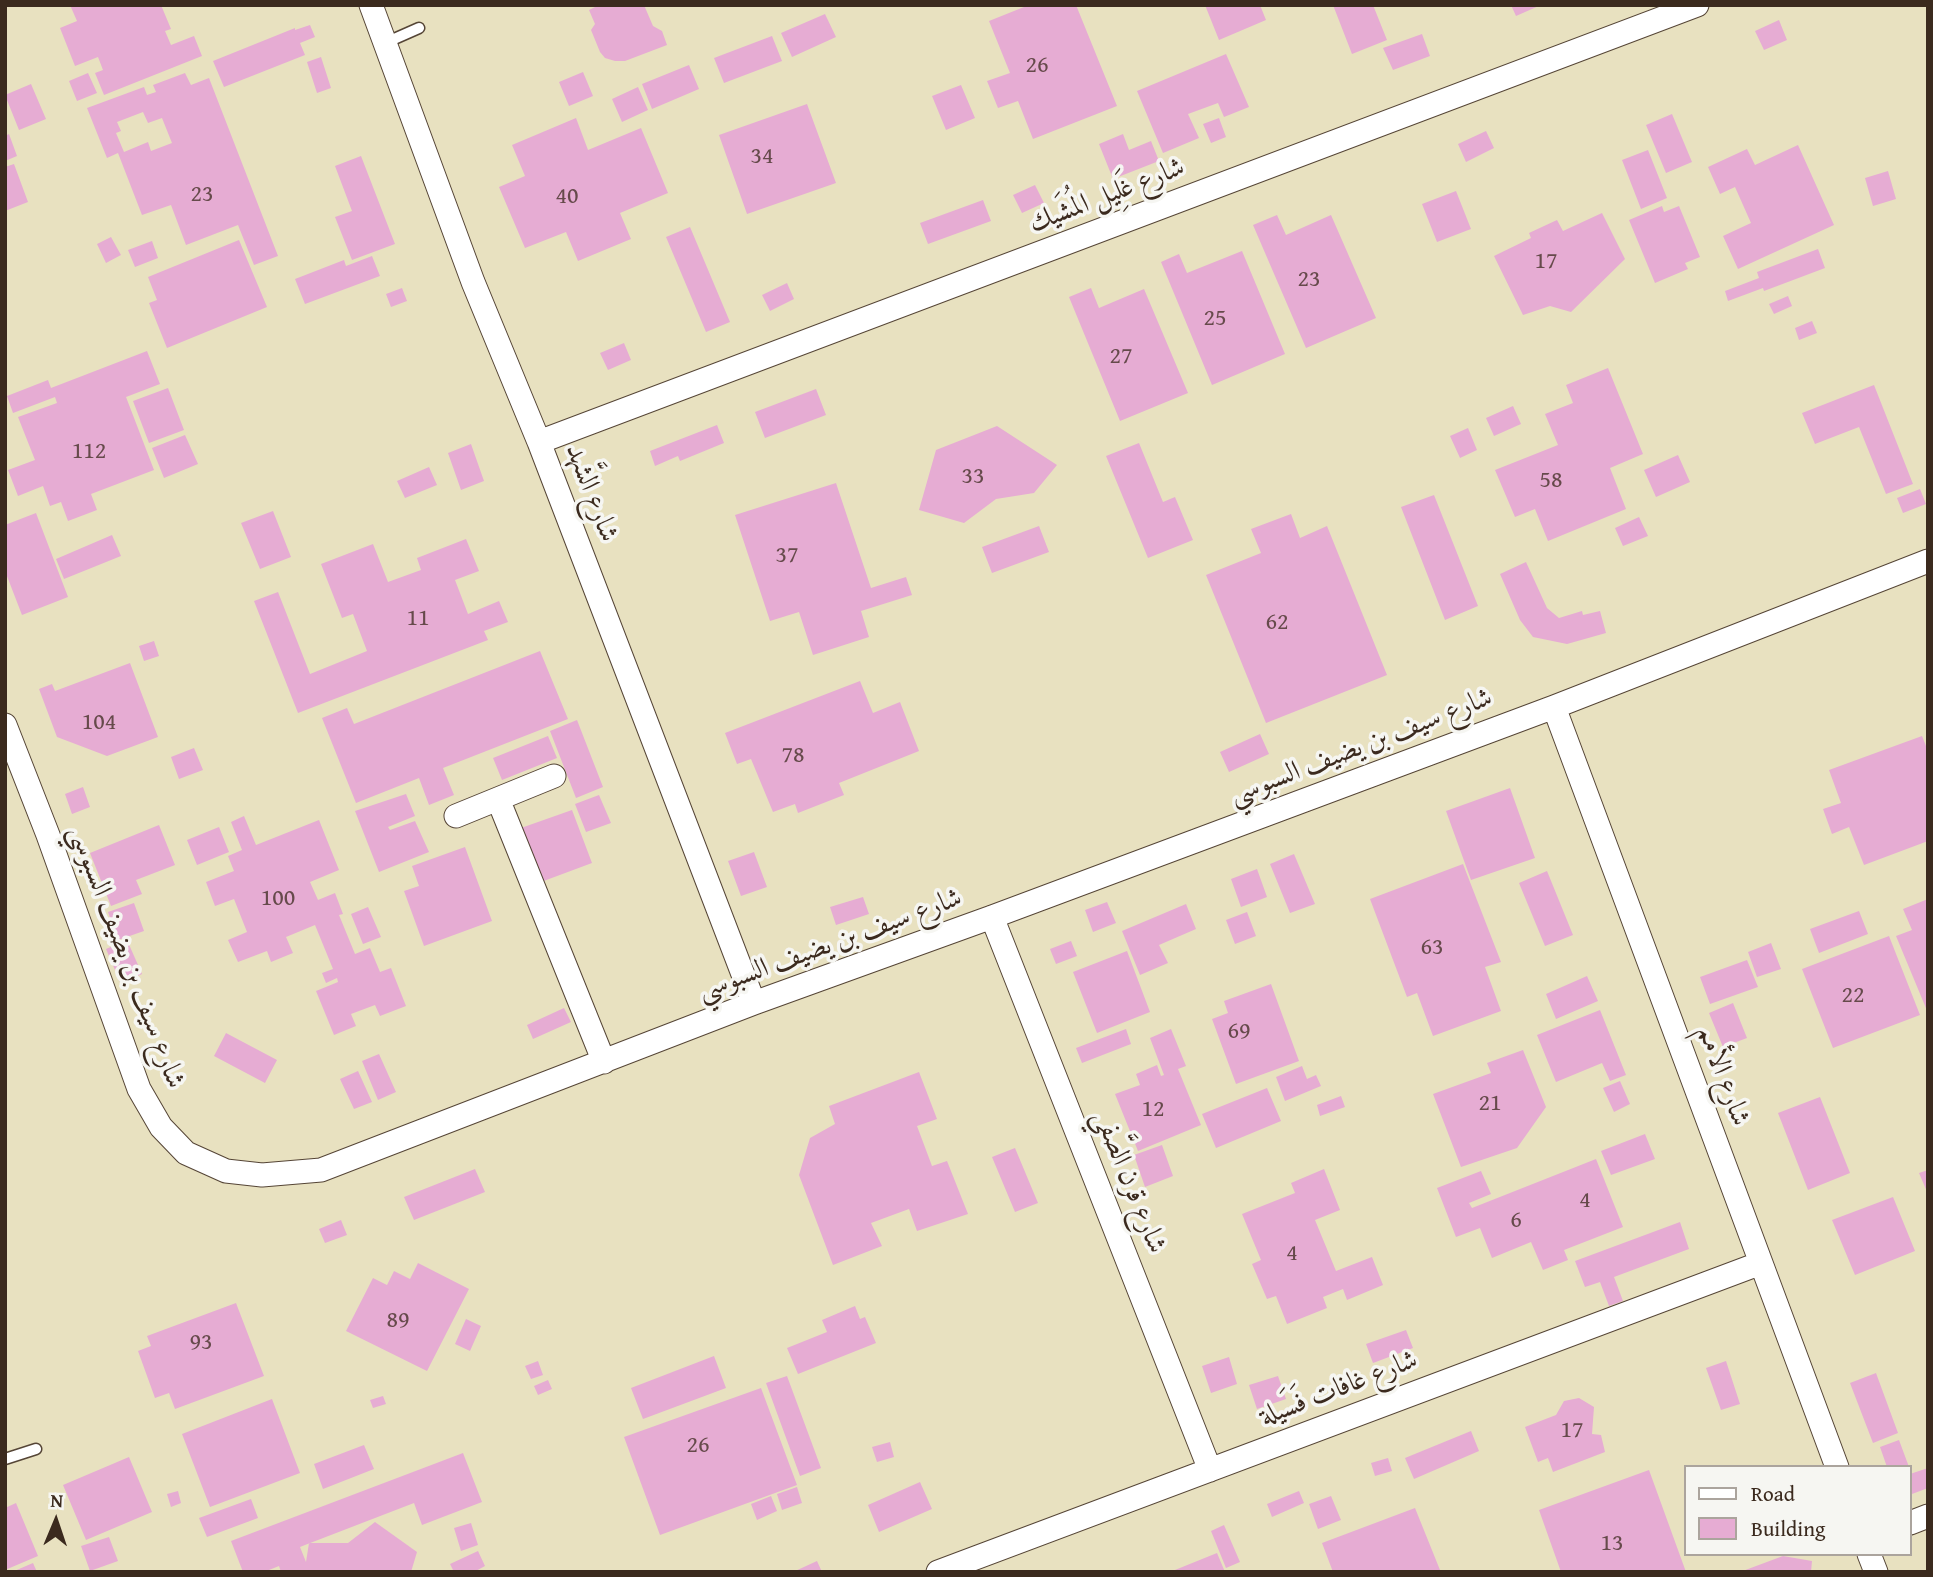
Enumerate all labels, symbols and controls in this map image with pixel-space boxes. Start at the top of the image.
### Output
house number: 26 [1025,52,1049,80]
house number: 34 [750,143,774,171]
street label: شارع غَلِيل المُشَيك [1024,151,1190,241]
house number: 23 [190,181,214,209]
house number: 40 [555,183,579,211]
house number: 17 [1534,248,1558,276]
house number: 23 [1297,266,1321,294]
house number: 25 [1203,305,1227,333]
house number: 27 [1109,343,1133,371]
house number: 112 [72,438,106,466]
street label: شارع الشَّهد [557,439,625,547]
house number: 33 [961,463,985,491]
house number: 58 [1539,467,1563,495]
house number: 37 [775,542,799,570]
house number: 11 [406,605,430,633]
house number: 62 [1265,609,1289,637]
street label: شارع سيف بن يضيف السبوسي [1225,681,1497,813]
house number: 104 [82,709,116,737]
house number: 78 [781,742,805,770]
street label: شارع سيف بن يضيف السبوسي [60,821,192,1093]
street label: شارع سيف بن يضيف السبوسي [693,881,967,1009]
house number: 100 [261,885,295,913]
house number: 63 [1420,934,1444,962]
house number: 22 [1841,982,1865,1010]
house number: 69 [1227,1018,1251,1046]
street label: شارع الأمم [1689,1021,1757,1131]
house number: 21 [1478,1090,1502,1118]
house number: 12 [1141,1096,1165,1124]
street label: شارع قرن الصَّفي [1085,1106,1173,1258]
house number: 4 [1579,1187,1591,1215]
house number: 6 [1510,1207,1522,1235]
house number: 4 [1286,1240,1298,1268]
house number: 89 [386,1307,410,1335]
house number: 93 [189,1329,213,1357]
street label: شارع غافات فَسَيلة [1255,1343,1423,1435]
house number: 17 [1560,1417,1584,1445]
house number: 26 [686,1432,710,1460]
legend [1685,1465,1912,1556]
text: Road [1751,1478,1795,1509]
north arrow [21,1486,91,1556]
text: N [50,1486,64,1514]
text: Building [1751,1513,1825,1544]
house number: 13 [1600,1530,1624,1558]

